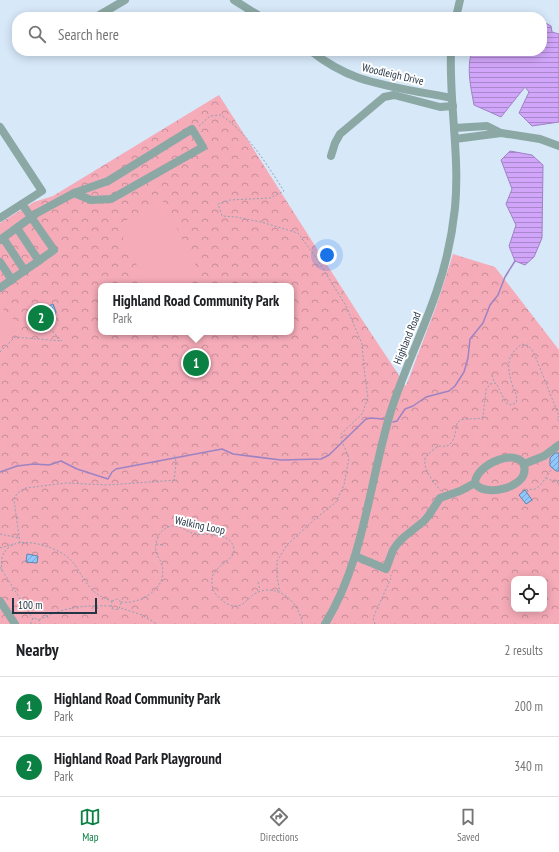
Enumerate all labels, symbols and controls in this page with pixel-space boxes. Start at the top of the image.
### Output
search box [12,12,547,56]
icon: search [26,23,48,45]
text: Search here [58,25,119,44]
street label: Woodleigh Drive [361,60,426,88]
your location [317,245,337,265]
popup [98,283,294,335]
text: Highland Road Community Park [113,291,279,310]
pin: 2 [28,303,54,333]
street label: Highland Road [390,309,424,366]
text: Park [113,310,132,327]
pin: 1 [183,348,209,378]
street label: Walking Loop [174,513,227,537]
map controls [511,576,547,612]
button: locate [511,576,547,612]
scale bar [12,596,97,615]
text: 100 m [18,598,42,612]
text: Nearby [16,639,59,661]
text: 2 results [504,642,543,659]
text: Highland Road Community Park [54,689,221,708]
text: 1 [26,698,32,715]
text: 200 m [514,698,543,715]
text: Park [54,708,73,725]
text: Highland Road Park Playground [54,749,222,768]
text: 2 [26,758,32,775]
text: 340 m [514,758,543,775]
text: Park [54,768,73,785]
tab: Map [79,806,101,844]
tab: Directions [260,806,298,844]
tab: Saved [457,806,480,844]

